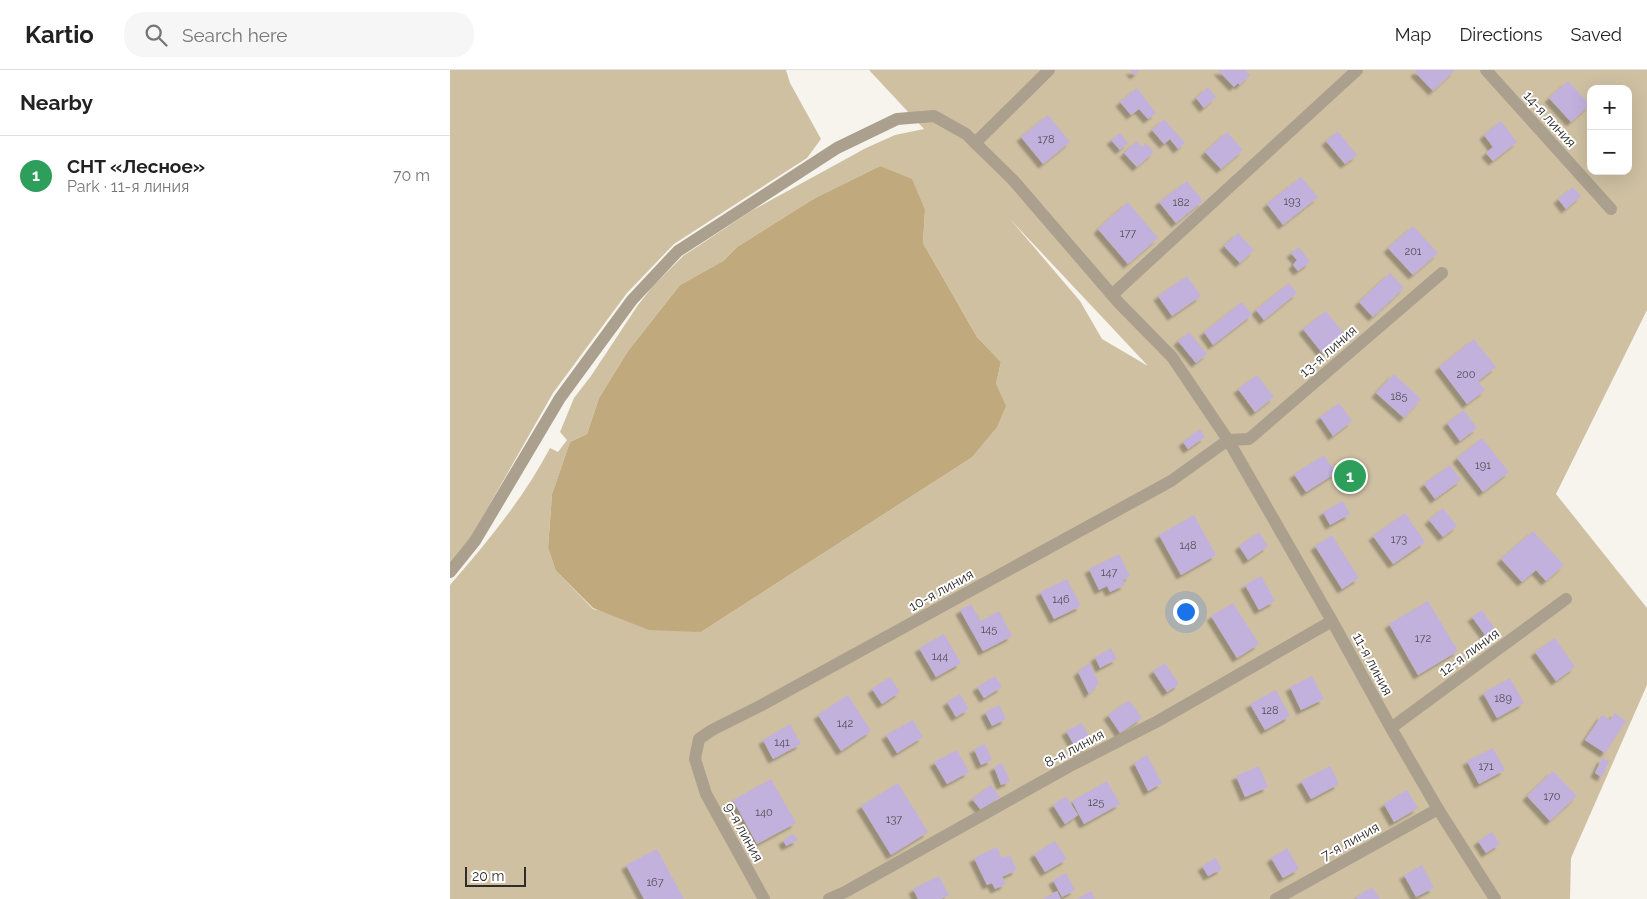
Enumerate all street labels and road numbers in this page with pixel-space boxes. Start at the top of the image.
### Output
street label: 14-я линия [1521,88,1579,150]
street label: 13-я линия [1296,322,1360,380]
street label: 10-я линия [906,566,976,614]
street label: 12-я линия [1436,625,1502,679]
street label: 11-я линия [1350,630,1396,698]
street label: 8-я линия [1042,726,1106,770]
street label: 9-я линия [721,800,767,864]
street label: 7-я линия [1318,819,1382,863]

